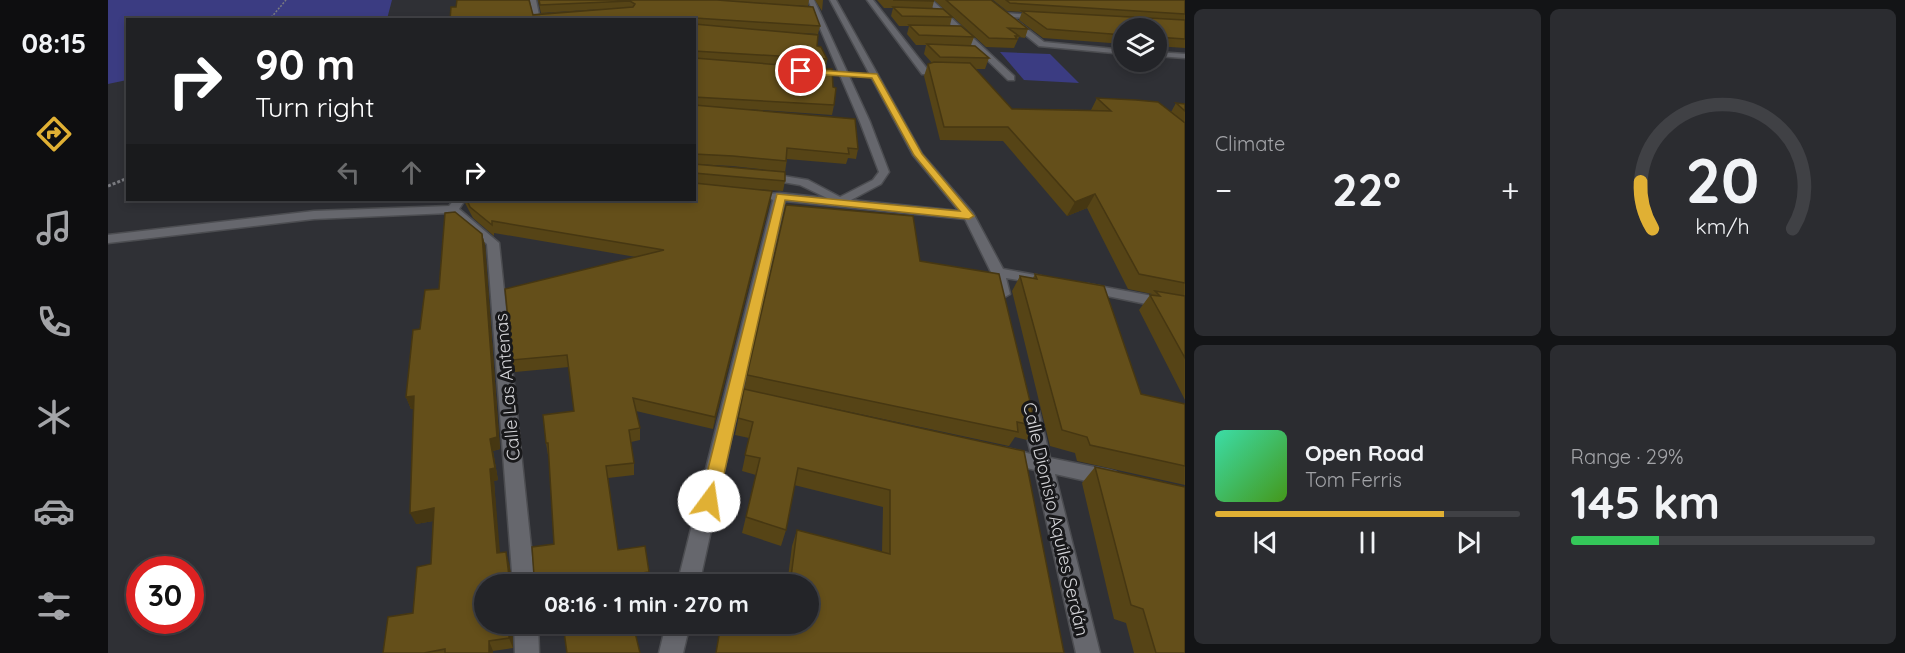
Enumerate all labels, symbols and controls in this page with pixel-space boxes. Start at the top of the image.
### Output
map controls [1113,18,1167,72]
button: layers [1113,18,1167,72]
text: 08:15 [22,26,86,60]
text: 90 m [255,38,355,91]
icon: right [156,42,234,120]
pin [775,45,826,96]
icon: arrive [784,54,817,87]
text: Turn right [255,90,374,124]
icon: directions [33,113,75,155]
text: Climate [1215,131,1285,156]
text: 20 [1686,141,1760,219]
icon: left [332,156,365,189]
icon: ahead [395,156,428,189]
icon: right [458,156,491,189]
text: 22° [1332,161,1401,217]
text: − [1215,169,1232,210]
text: + [1501,169,1520,210]
icon: music [33,207,75,249]
text: km/h [1696,214,1750,240]
icon: phone [33,301,75,343]
street label: Calle Las Antenas [489,312,525,462]
icon: climate [33,396,75,438]
street label: Calle Dionisio Aquiles Serdán [1018,400,1094,638]
text: Open Road [1305,439,1424,467]
text: Range · 29% [1571,444,1684,469]
text: Tom Ferris [1305,467,1402,492]
position arrow [677,469,741,533]
text: 145 km [1571,474,1720,530]
icon: car [33,490,75,532]
icon: previous [1249,526,1282,559]
icon: pause [1351,526,1384,559]
icon: next [1452,526,1485,559]
speed limit sign: 30 [126,556,204,634]
icon: filters [33,585,75,627]
text: 08:16 · 1 min · 270 m [544,590,749,618]

